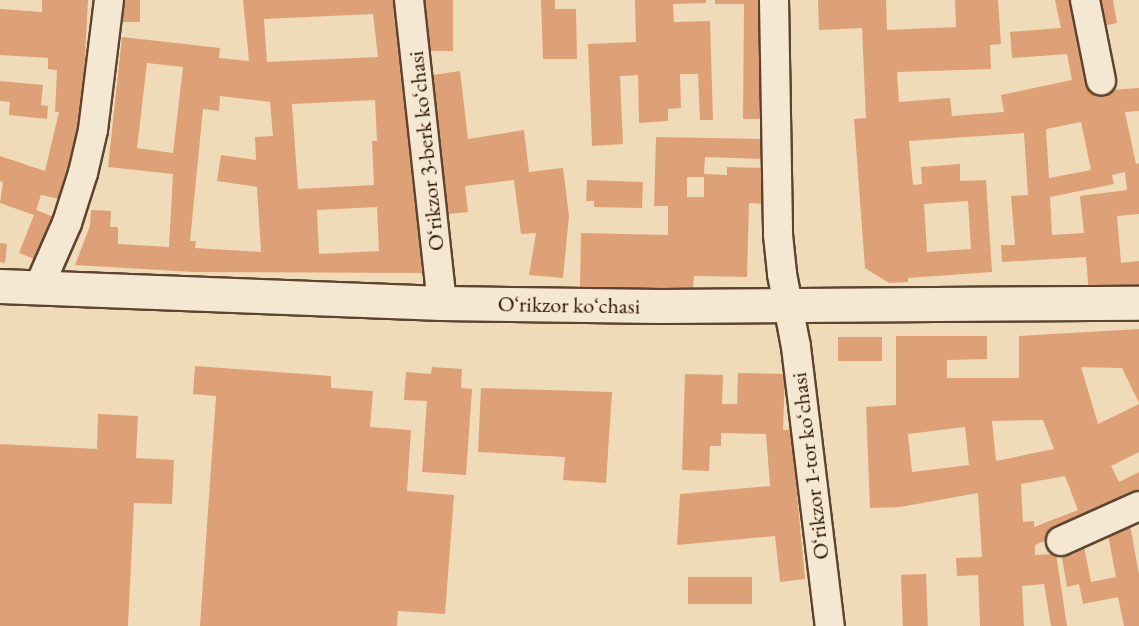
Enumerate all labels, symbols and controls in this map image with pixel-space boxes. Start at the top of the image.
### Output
street label: Oʻrikzor 3-berk koʻchasi [402,50,450,252]
street label: Oʻrikzor koʻchasi [498,291,640,319]
street label: Oʻrikzor 1-tor koʻchasi [785,371,835,561]

